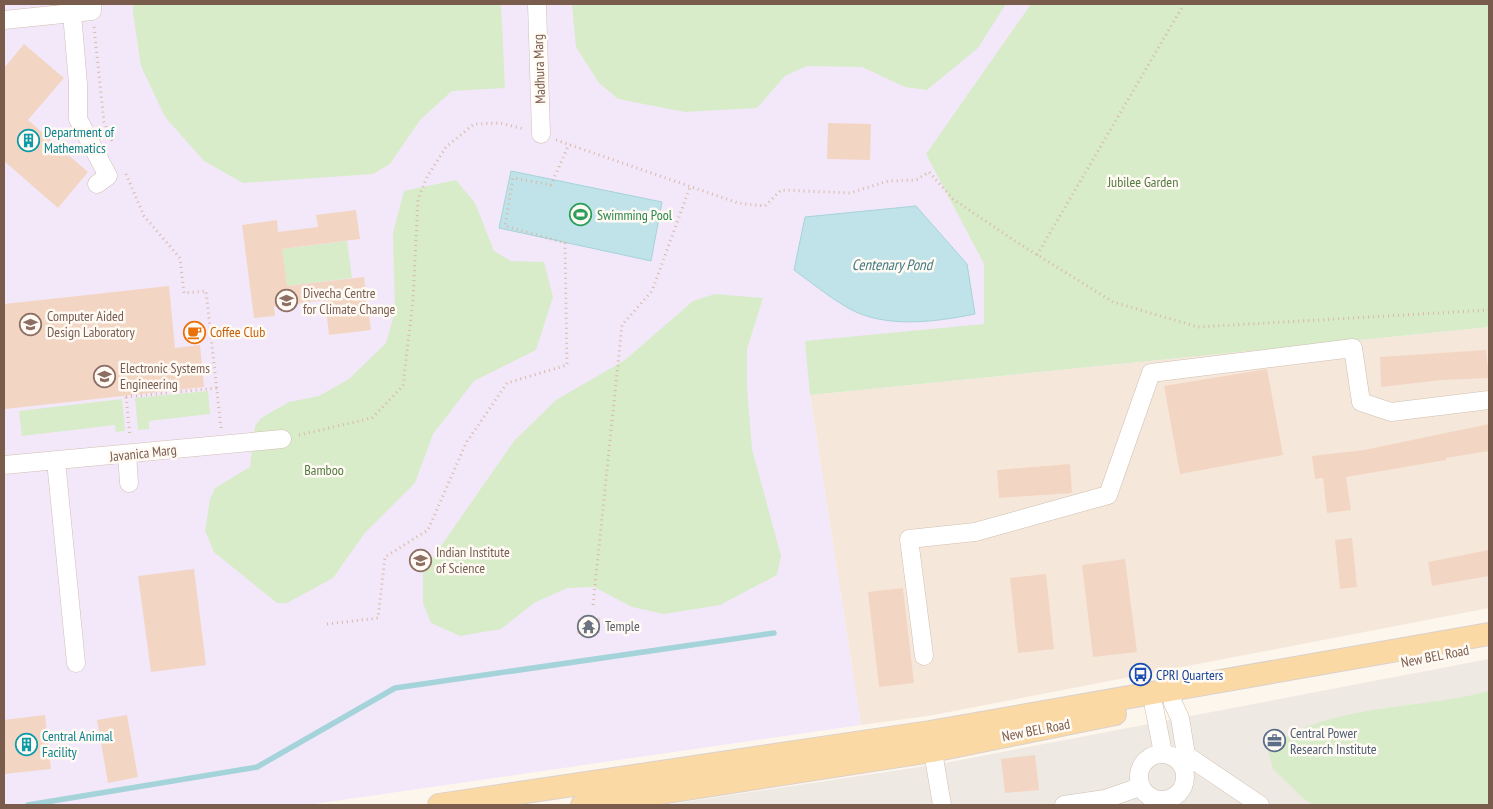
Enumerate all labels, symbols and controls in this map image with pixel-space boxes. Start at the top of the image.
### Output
street label: Madhura Marg [529,34,549,104]
place label: Department of Mathematics [44,123,115,157]
building icon: Department of Mathematics [16,128,40,152]
park label: Jubilee Garden [1107,173,1178,191]
sports icon: Swimming Pool [569,203,593,227]
place label: Swimming Pool [597,206,673,224]
water label: Centenary Pond [852,255,935,274]
place label: Divecha Centre for Climate Change [303,284,396,318]
school or university icon: Divecha Centre for Climate Change [275,289,299,313]
place label: Computer Aided Design Laboratory [47,307,135,341]
school or university icon: Computer Aided Design Laboratory [19,312,43,336]
cafe icon: Coffee Club [182,320,206,344]
place label: Coffee Club [210,323,265,341]
place label: Electronic Systems Engineering [120,359,210,393]
school or university icon: Electronic Systems Engineering [92,364,116,388]
street label: Javanica Marg [108,441,177,466]
park label: Bamboo [304,461,344,479]
place label: Indian Institute of Science [436,543,510,577]
school or university icon: Indian Institute of Science [408,548,432,572]
temple icon: Temple [577,614,601,638]
place label: Temple [605,617,640,635]
street label: New BEL Road [1399,641,1471,671]
bus stop icon: CPRI Quarters [1128,663,1152,687]
place label: CPRI Quarters [1156,666,1224,684]
street label: New BEL Road [1000,715,1072,745]
place label: Central Power Research Institute [1290,724,1377,758]
place label: Central Animal Facility [42,727,114,761]
office icon: Central Power Research Institute [1262,729,1286,753]
building icon: Central Animal Facility [14,732,38,756]

